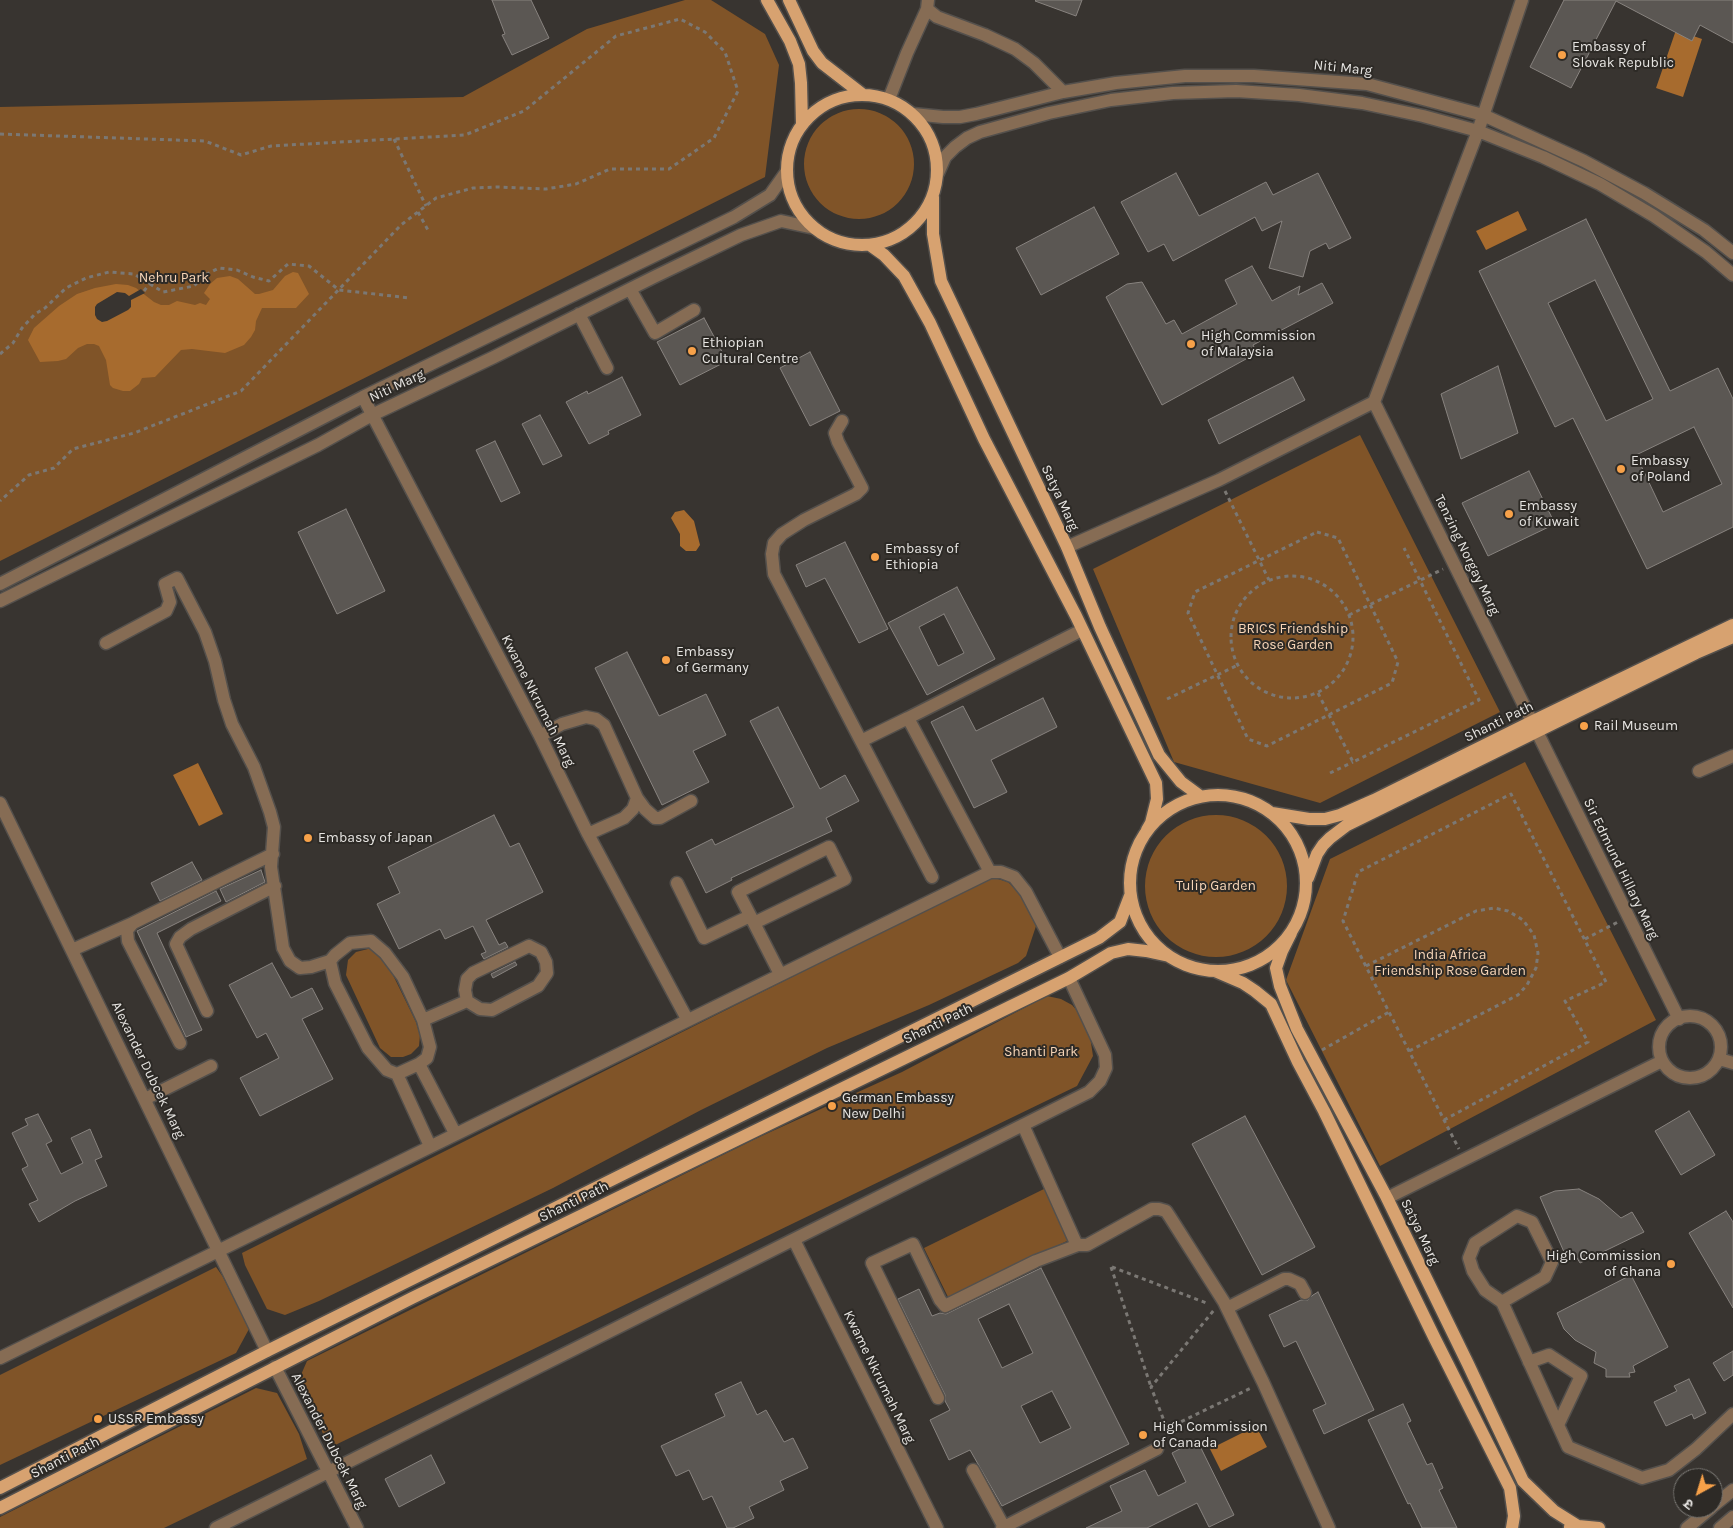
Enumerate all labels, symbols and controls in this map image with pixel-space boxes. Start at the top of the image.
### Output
place label: Embassy of Slovak Republic [1572,39,1674,72]
marker: Embassy of Slovak Republic [1556,49,1568,61]
street label: Niti Marg [1313,57,1373,79]
park label: Nehru Park [139,270,209,286]
place label: High Commission of Malaysia [1201,328,1316,361]
place label: Ethiopian Cultural Centre [702,335,798,368]
marker: High Commission of Malaysia [1185,338,1197,350]
marker: Ethiopian Cultural Centre [686,345,698,357]
street label: Niti Marg [367,366,427,406]
place label: Embassy of Poland [1631,453,1691,486]
street label: Satya Marg [1037,462,1083,534]
marker: Embassy of Poland [1615,463,1627,475]
street label: Tenzing Norgay Marg [1431,492,1503,618]
place label: Embassy of Kuwait [1519,498,1579,530]
marker: Embassy of Kuwait [1503,508,1515,520]
place label: Embassy of Ethiopia [885,541,959,574]
marker: Embassy of Ethiopia [869,551,881,563]
park label: BRICS Friendship Rose Garden [1238,621,1348,654]
street label: Kwame Nkrumah Marg [497,632,579,770]
place label: Embassy of Germany [676,644,749,676]
marker: Embassy of Germany [660,654,672,666]
street label: Shanti Path [1462,698,1536,746]
place label: Rail Museum [1594,718,1678,734]
marker: Rail Museum [1578,720,1590,732]
street label: Sir Edmund Hillary Marg [1579,796,1663,942]
place label: Embassy of Japan [318,830,433,846]
marker: Embassy of Japan [302,832,314,844]
park label: Tulip Garden [1176,878,1256,894]
park label: India Africa Friendship Rose Garden [1374,947,1526,980]
street label: Alexander Dubcek Marg [108,999,188,1141]
street label: Shanti Path [901,1000,975,1048]
park label: Shanti Park [1004,1044,1078,1060]
place label: German Embassy New Delhi [842,1090,954,1122]
marker: German Embassy New Delhi [826,1100,838,1112]
street label: Shanti Path [537,1178,611,1226]
street label: Satya Marg [1397,1196,1443,1268]
place label: High Commission of Ghana [1546,1248,1661,1280]
marker: High Commission of Ghana [1665,1258,1677,1270]
street label: Kwame Nkrumah Marg [839,1308,919,1446]
street label: Alexander Dubcek Marg [287,1370,371,1512]
place label: USSR Embassy [108,1411,204,1427]
marker: USSR Embassy [92,1413,104,1425]
place label: High Commission of Canada [1153,1419,1268,1451]
marker: High Commission of Canada [1137,1429,1149,1441]
street label: Shanti Path [28,1433,102,1483]
north arrow [1673,1468,1723,1518]
text: उ [1680,1495,1697,1513]

